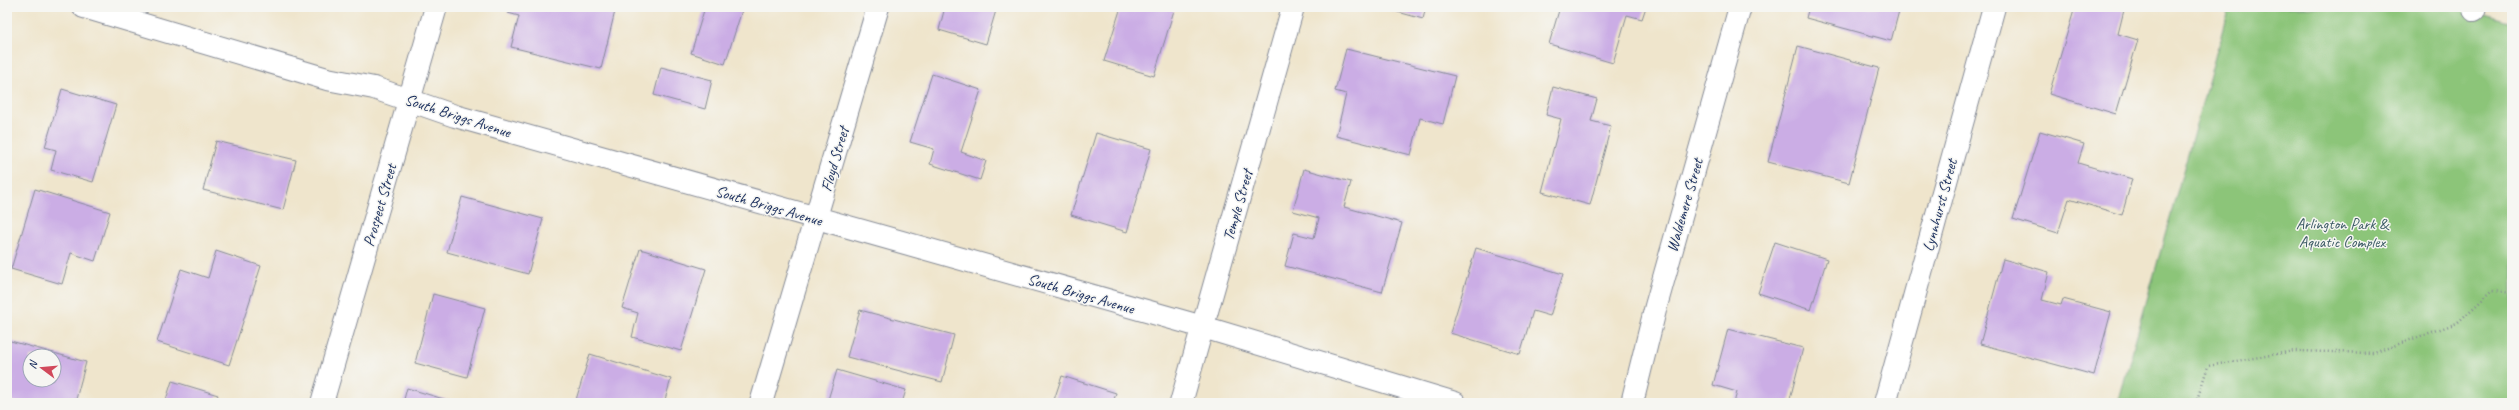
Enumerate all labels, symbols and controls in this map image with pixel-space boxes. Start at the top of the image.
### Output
street label: South Briggs Avenue [402,89,515,143]
street label: Floyd Street [816,122,854,194]
street label: Waldemere Street [1662,155,1708,254]
street label: Lynnhurst Street [1918,155,1962,254]
street label: Prospect Street [359,160,402,249]
street label: Temple Street [1218,165,1258,243]
street label: South Briggs Avenue [713,181,826,231]
park label: Arlington Park & Aquatic Complex [2296,214,2390,252]
street label: South Briggs Avenue [1025,269,1138,319]
north arrow [22,348,62,388]
text: N [25,358,41,370]

